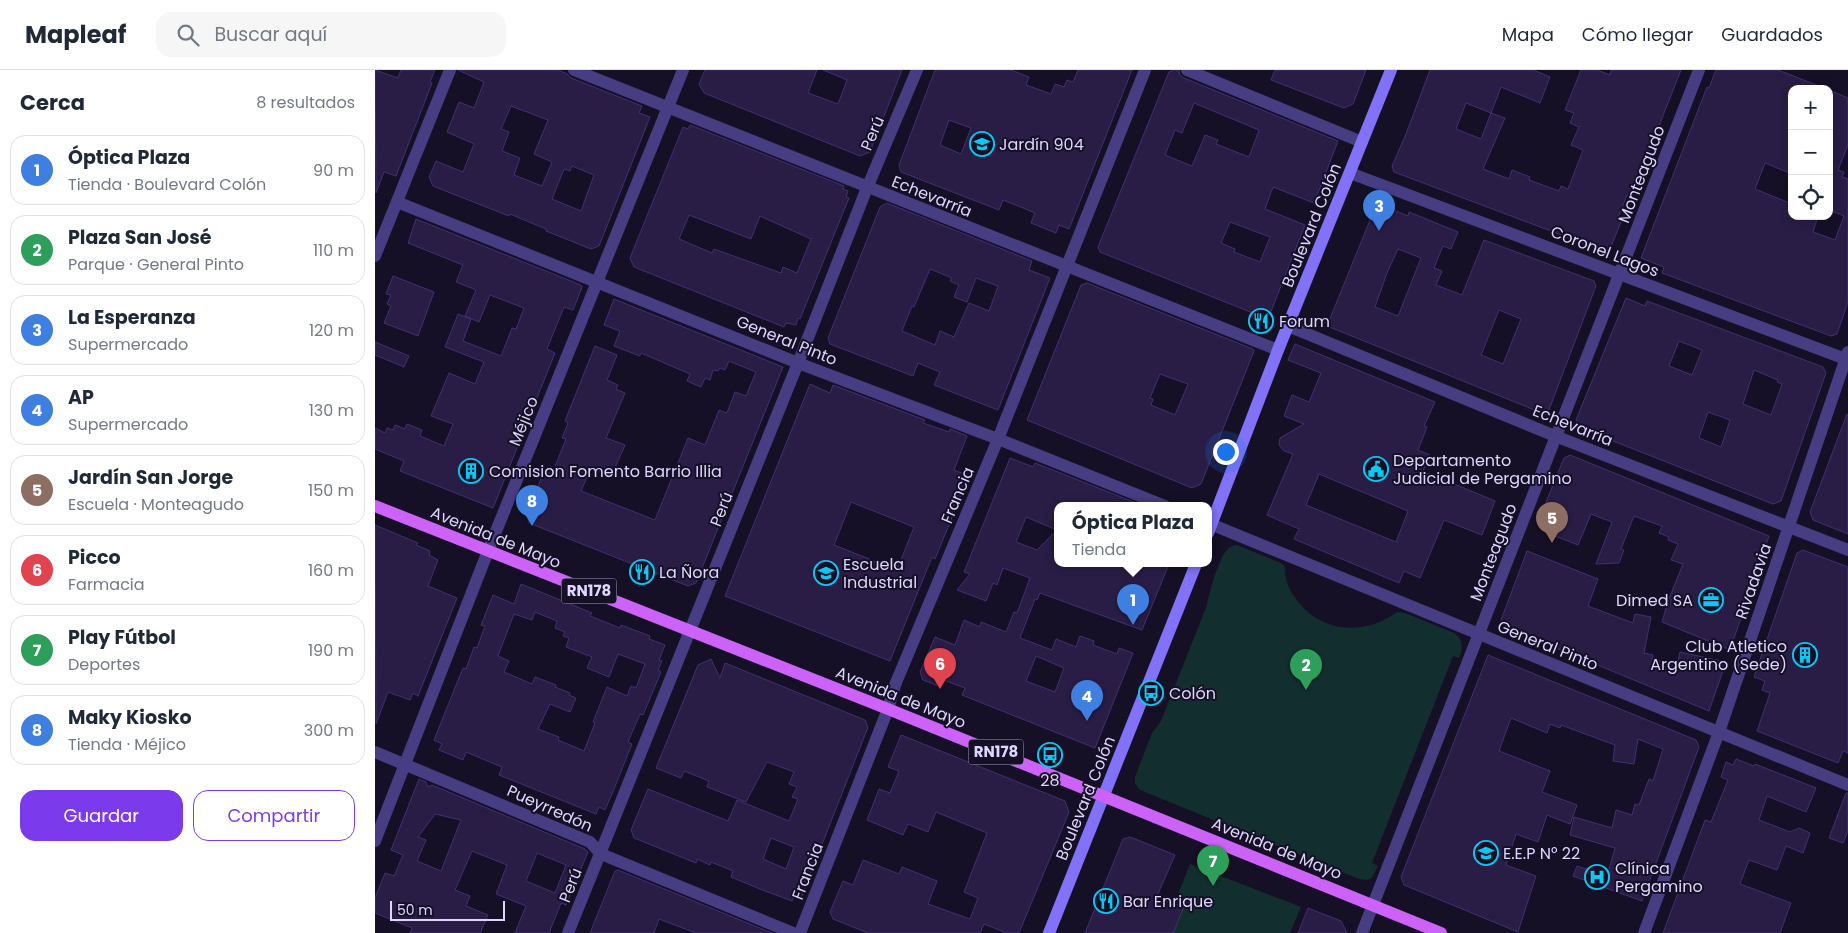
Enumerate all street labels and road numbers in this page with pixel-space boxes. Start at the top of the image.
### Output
street label: Perú [855,112,890,154]
street label: Monteagudo [1612,122,1671,226]
street label: Boulevard Colón [1276,160,1347,291]
street label: Echevarría [888,170,975,223]
street label: Coronel Lagos [1547,220,1662,283]
street label: General Pinto [733,310,841,371]
street label: Méjico [503,393,544,449]
street label: Echevarría [1529,399,1616,452]
street label: Francia [935,463,980,527]
street label: Perú [704,488,739,530]
street label: Monteagudo [1464,500,1523,604]
street label: Avenida de Mayo [427,501,564,574]
street label: Rivadavia [1730,540,1777,622]
road number: RN178 [561,578,617,604]
street label: General Pinto [1494,615,1602,676]
street label: Avenida de Mayo [832,661,969,734]
street label: Boulevard Colón [1050,733,1121,864]
road number: RN178 [969,740,1023,764]
street label: Pueyrredón [503,779,596,838]
street label: Avenida de Mayo [1208,812,1345,885]
street label: Francia [786,839,829,903]
street label: Perú [553,864,588,906]

